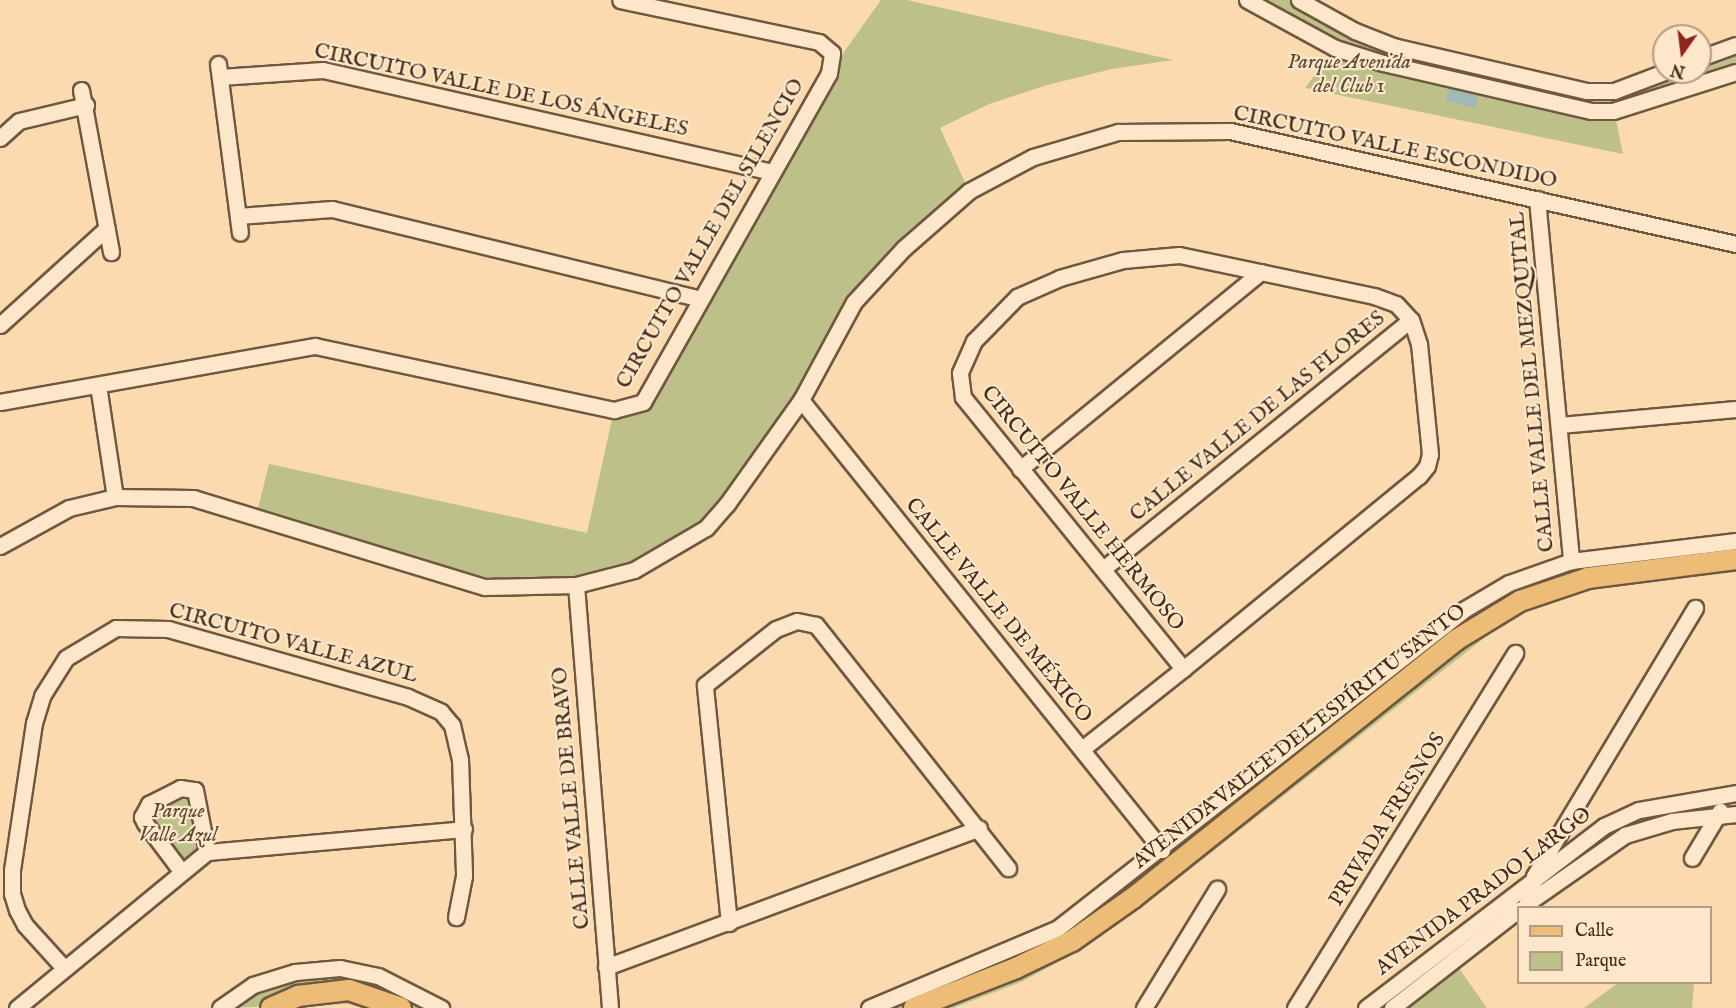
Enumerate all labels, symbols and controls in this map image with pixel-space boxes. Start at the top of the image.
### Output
north arrow [1652,24,1712,84]
street label: CIRCUITO VALLE DE LOS ÁNGELES [312,39,690,143]
park label: Parque Avenida del Club 1 [1287,50,1411,100]
text: N [1669,58,1687,81]
street label: CIRCUITO VALLE DEL SILENCIO [612,75,810,393]
street label: CIRCUITO VALLE ESCONDIDO [1231,101,1559,195]
street label: CALLE VALLE DEL MEZQUITAL [1506,211,1560,553]
street label: CALLE VALLE DE LAS FLORES [1125,306,1391,528]
street label: CIRCUITO VALLE HERMOSO [975,381,1189,637]
street label: CALLE VALLE DE MÉXICO [899,493,1097,729]
street label: CIRCUITO VALLE AZUL [166,599,420,689]
street label: AVENIDA VALLE DEL ESPÍRITU SANTO [1129,599,1471,875]
street label: CALLE VALLE DE BRAVO [548,666,596,930]
street label: PRIVADA FRESNOS [1324,729,1452,911]
park label: Parque Valle Azul [139,799,217,849]
street label: AVENIDA PRADO LARGO [1371,803,1597,981]
legend [1517,906,1712,984]
text: Calle [1575,920,1614,943]
text: Parque [1575,950,1626,973]

